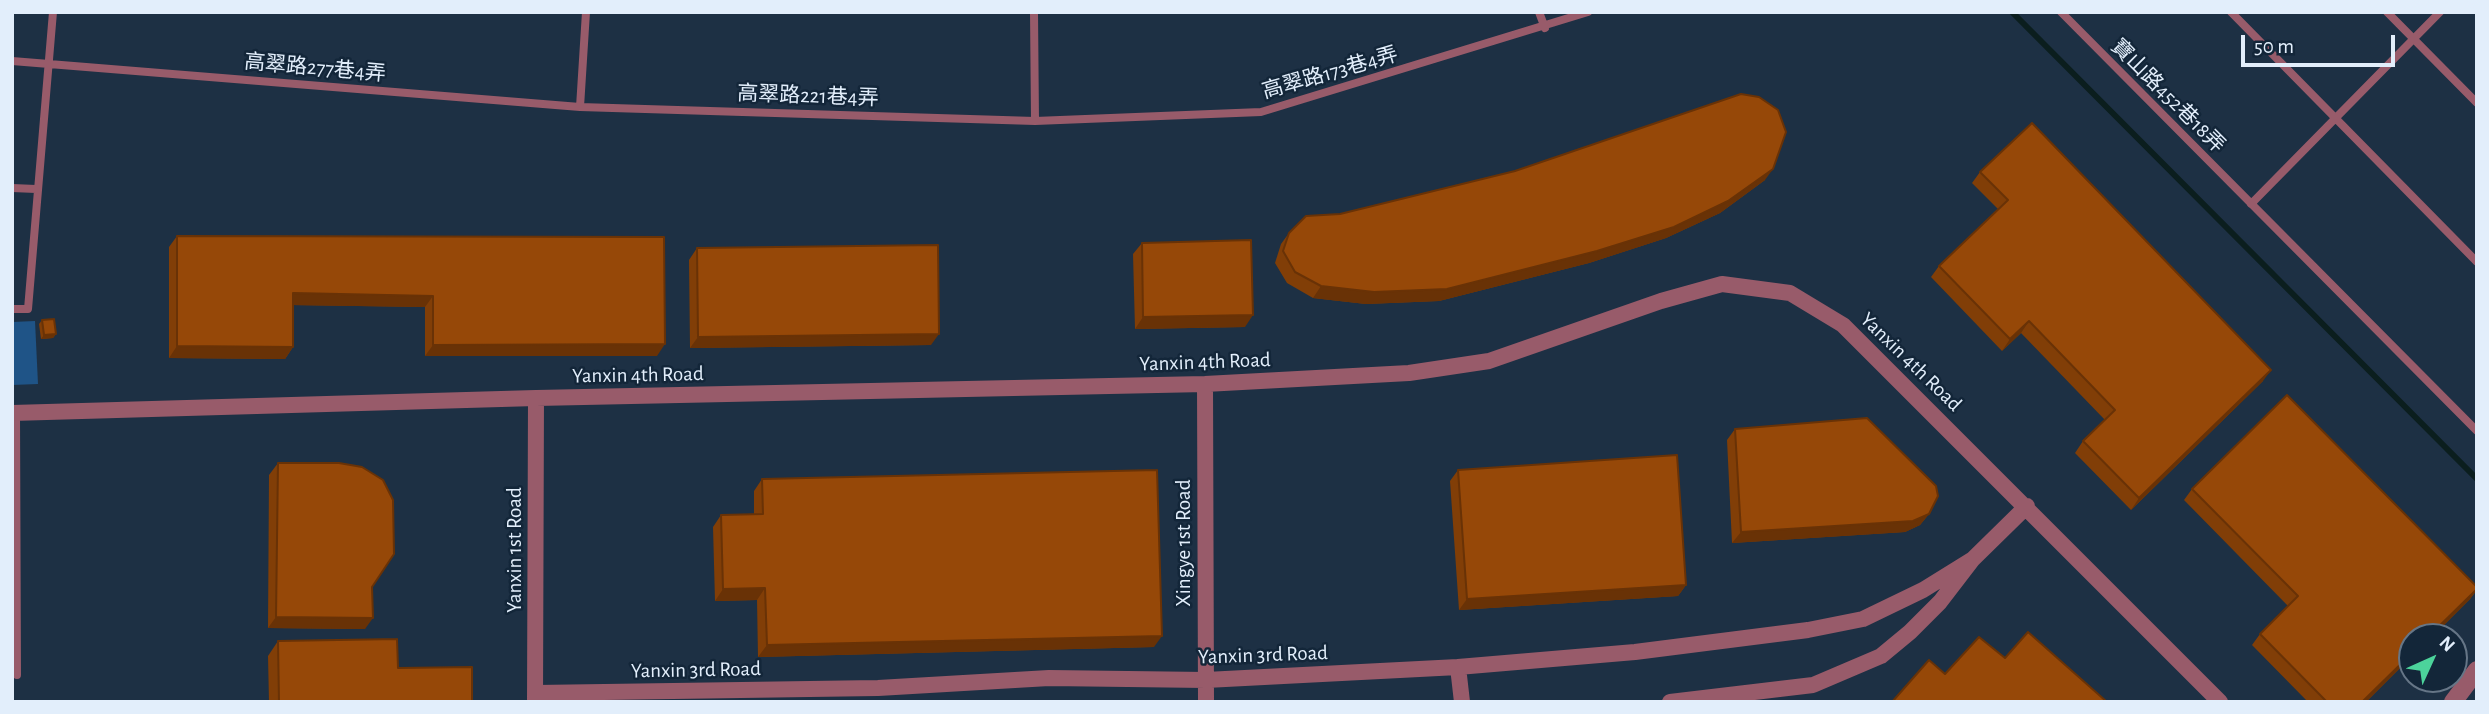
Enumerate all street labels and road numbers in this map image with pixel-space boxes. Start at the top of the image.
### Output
street label: 寶山路452巷18弄 [2106,34,2230,158]
street label: 高翠路173巷4弄 [1259,42,1401,104]
street label: 高翠路277巷4弄 [243,49,387,87]
street label: 高翠路221巷4弄 [737,81,879,111]
street label: Yanxin 4th Road [1855,307,1967,417]
street label: Yanxin 4th Road [1139,347,1271,377]
street label: Yanxin 4th Road [572,361,704,389]
street label: Xingye 1st Road [1171,479,1197,607]
street label: Yanxin 1st Road [502,487,528,613]
street label: Yanxin 3rd Road [1198,640,1328,670]
street label: Yanxin 3rd Road [631,656,761,684]

